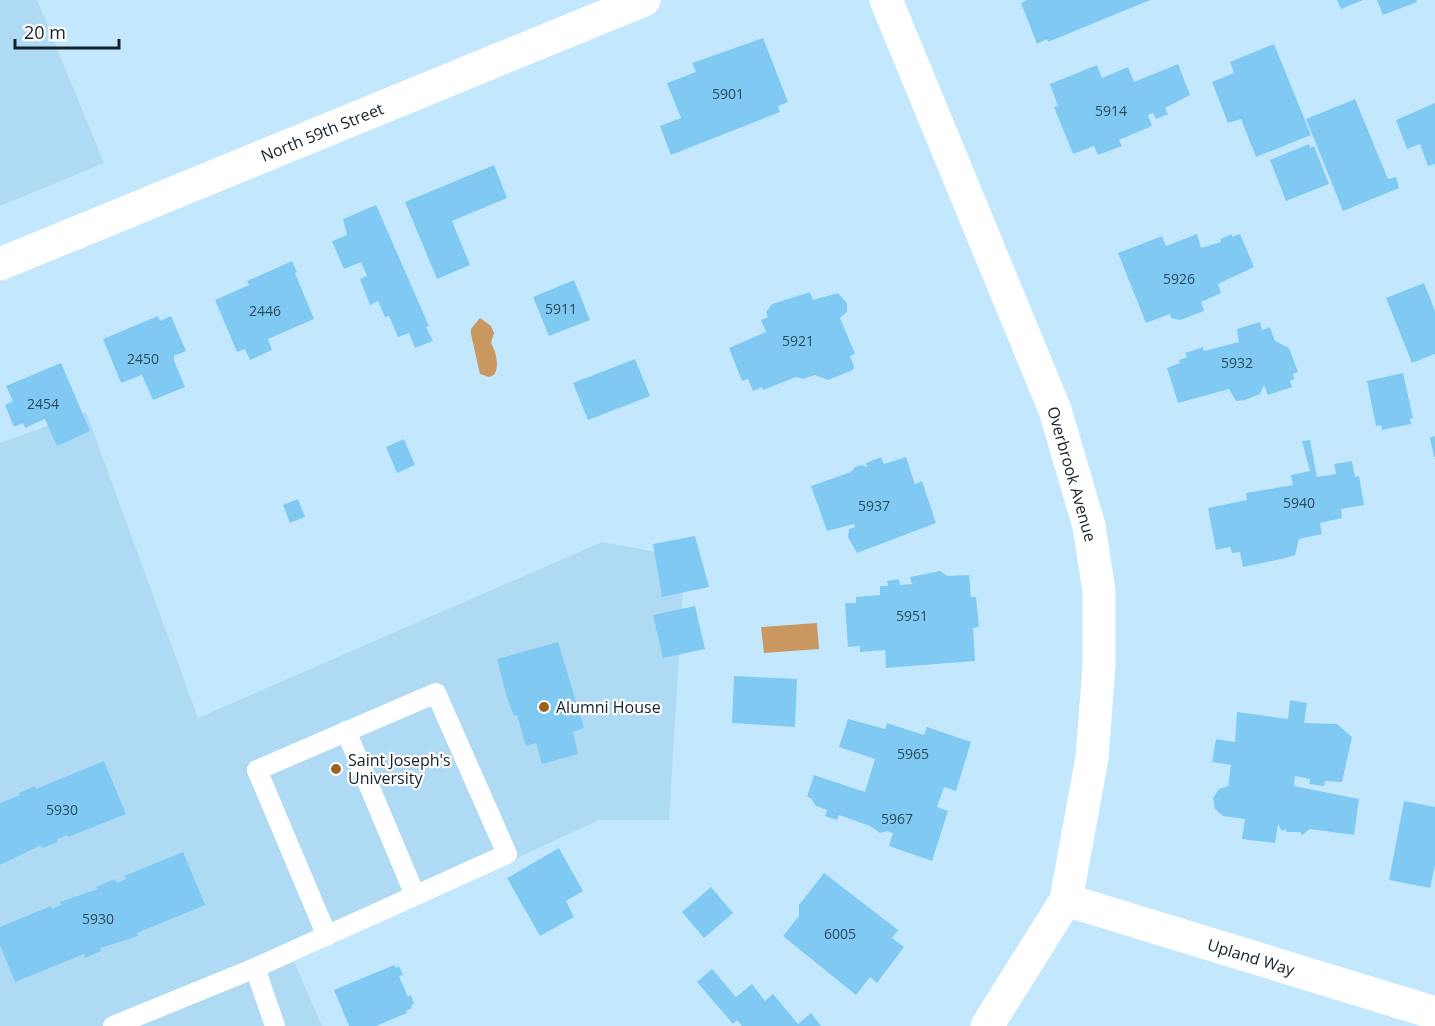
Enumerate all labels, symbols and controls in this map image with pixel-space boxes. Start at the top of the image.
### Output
scale bar [15,12,118,50]
text: 20 m [24,20,66,44]
house number: 5901 [712,84,744,103]
street label: North 59th Street [257,97,387,167]
house number: 5914 [1095,101,1127,120]
house number: 5926 [1163,269,1195,288]
house number: 5911 [545,299,577,318]
house number: 2446 [249,301,281,320]
house number: 5921 [782,331,814,350]
house number: 2450 [127,349,159,368]
house number: 5932 [1221,353,1253,372]
house number: 2454 [27,394,59,413]
street label: Overbrook Avenue [1042,404,1102,544]
house number: 5940 [1283,493,1315,512]
house number: 5937 [858,496,890,515]
house number: 5951 [896,606,928,625]
place label: Alumni House [556,696,661,718]
marker: Alumni House [537,700,551,714]
house number: 5965 [897,744,929,763]
place label: Saint Joseph's University [348,749,451,789]
marker: Saint Joseph's University [329,762,343,776]
house number: 5930 [46,800,78,819]
house number: 5967 [881,809,913,828]
house number: 5930 [82,909,114,928]
house number: 6005 [824,924,856,943]
street label: Upland Way [1205,933,1298,981]

